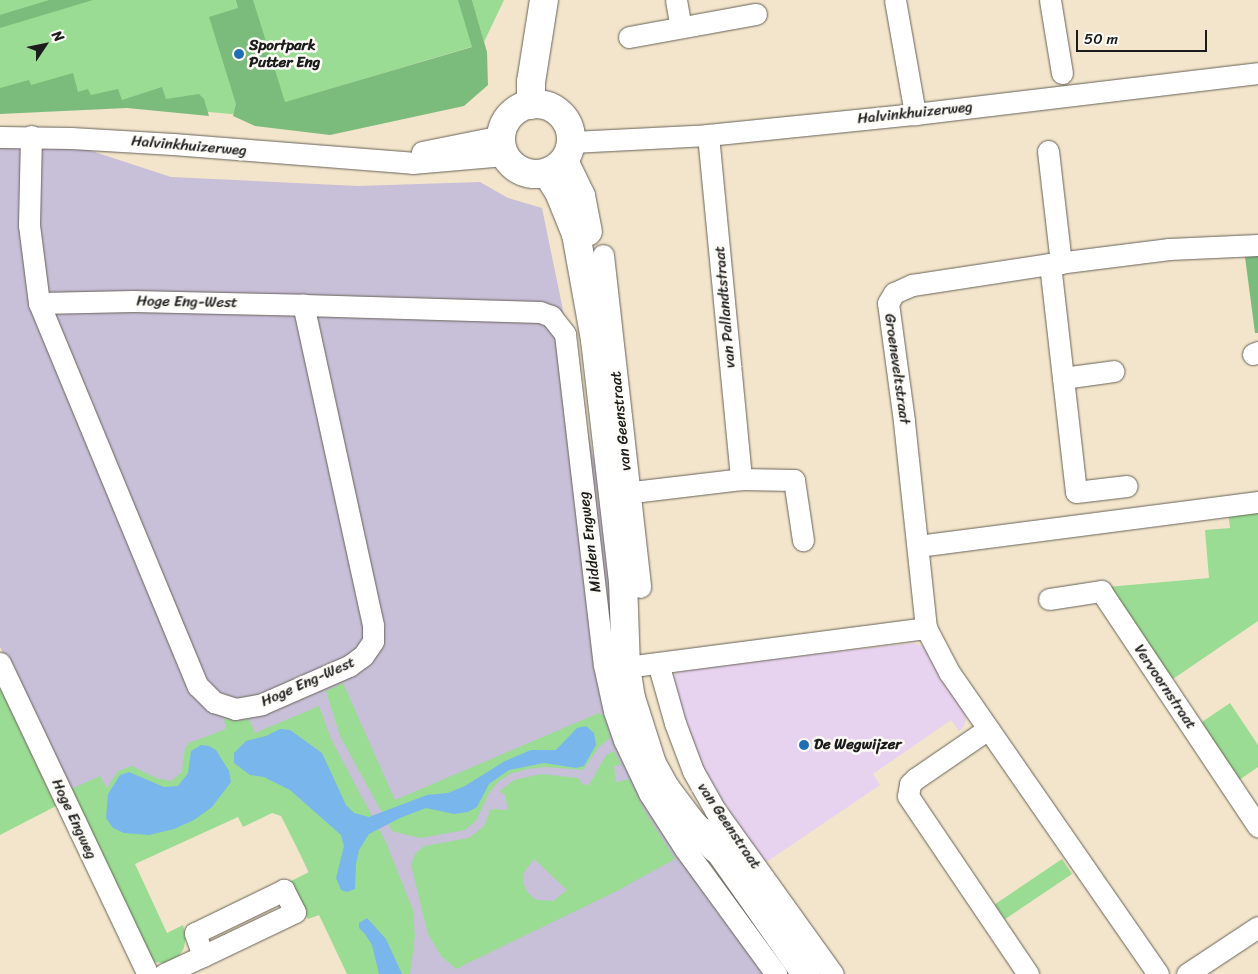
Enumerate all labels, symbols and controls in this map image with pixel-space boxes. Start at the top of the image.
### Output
north arrow [20,20,70,70]
scale bar [1078,20,1209,52]
text: N [45,25,71,47]
text: 50 m [1084,26,1118,52]
place label: Sportpark Putter Eng [249,36,320,71]
marker: Sportpark Putter Eng [233,48,245,60]
street label: Halvinkhuizerweg [856,98,974,128]
street label: Halvinkhuizerweg [131,132,247,160]
street label: van Pallandtstraat [711,246,739,368]
street label: Hoge Eng-West [137,292,237,312]
street label: Groeneveltstraat [880,312,914,426]
street label: van Geenstraat [607,370,635,472]
street label: Midden Engweg [575,490,605,594]
street label: Vervoornstraat [1130,641,1200,733]
street label: Hoge Eng-West [259,653,357,711]
place label: De Wegwijzer [814,736,901,754]
marker: De Wegwijzer [798,739,810,751]
street label: Hoge Engweg [47,776,101,862]
street label: van Geenstraat [694,779,764,873]

